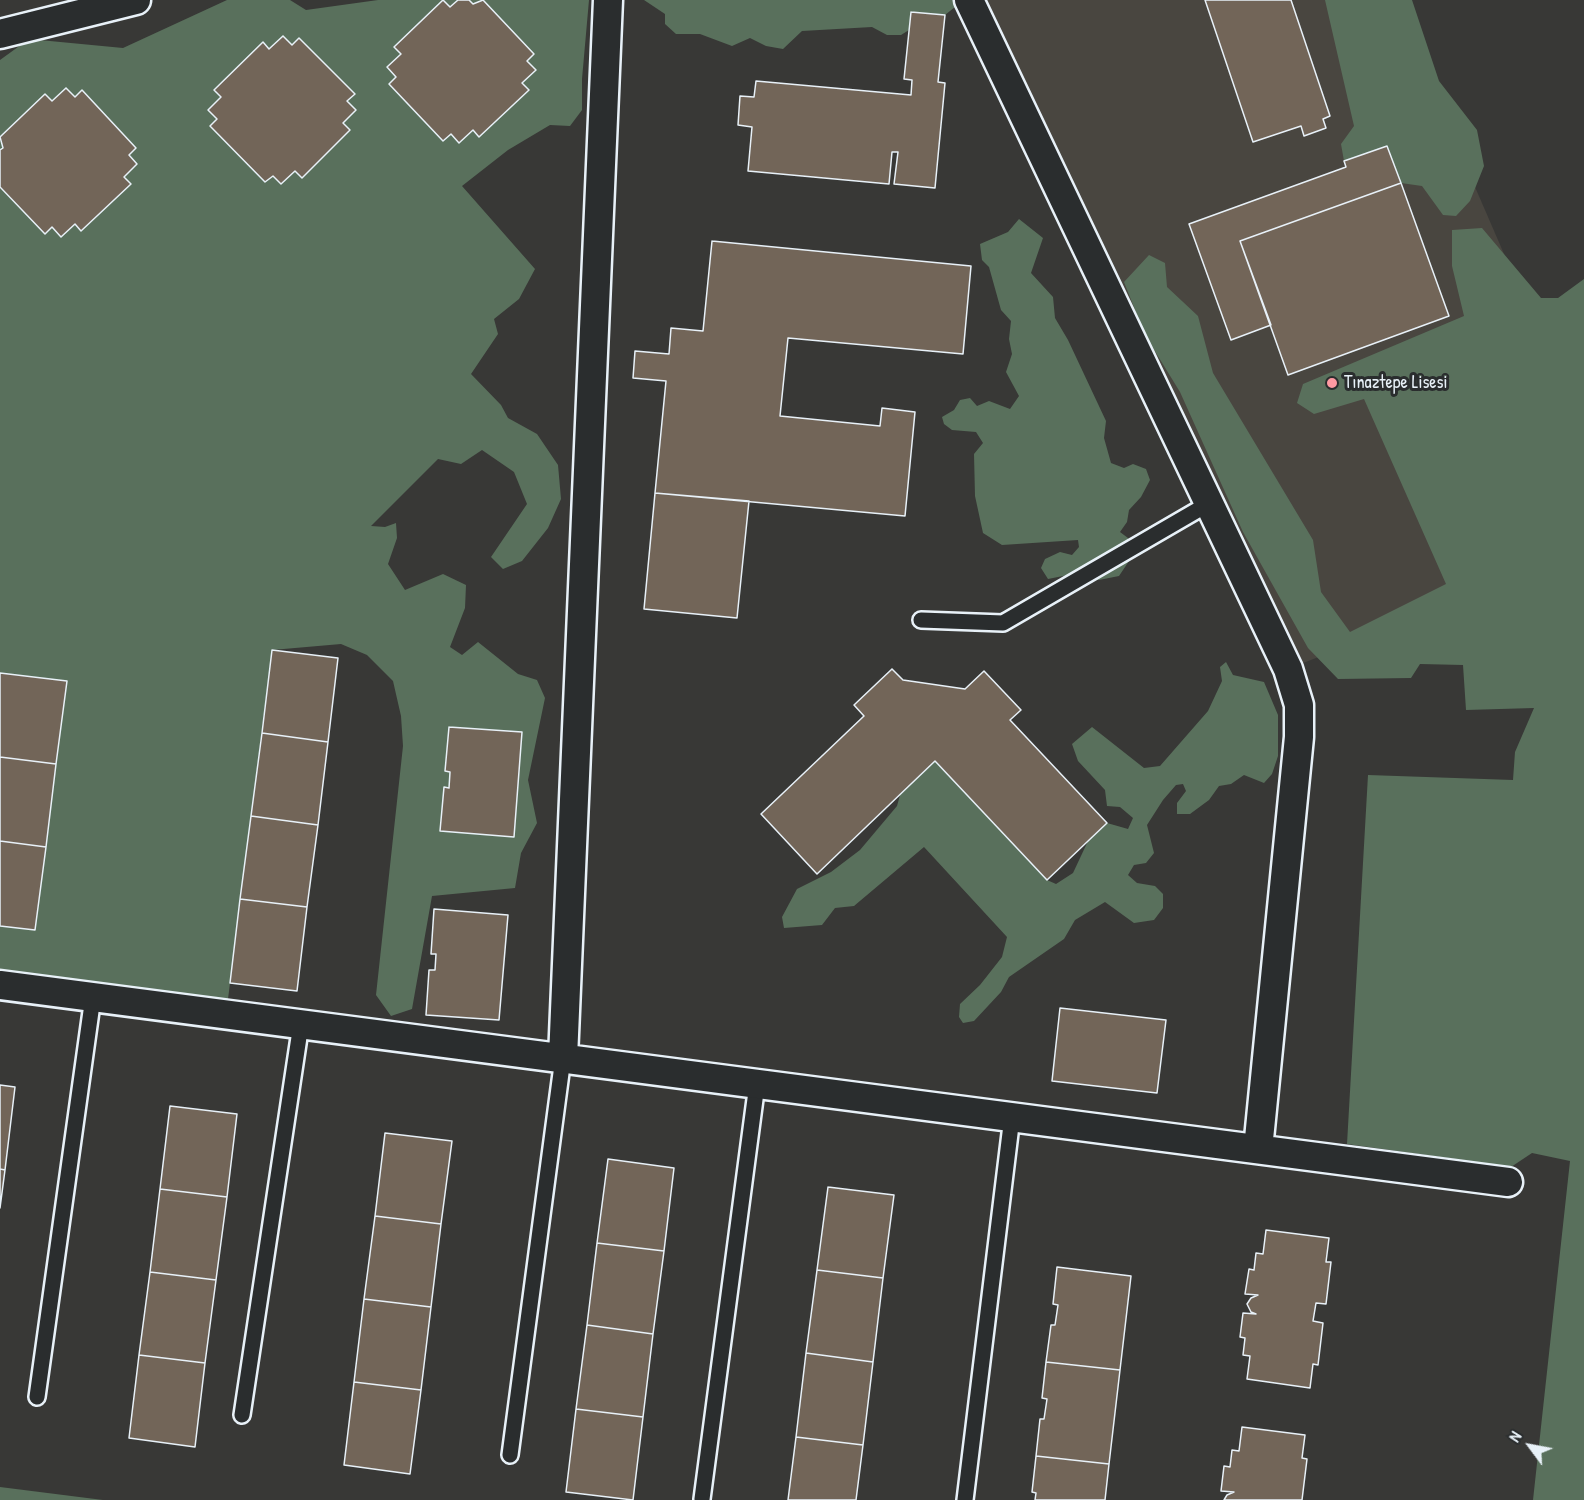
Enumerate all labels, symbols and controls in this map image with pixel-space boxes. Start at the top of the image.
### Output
place label: Tınaztepe Lisesi [1344,372,1447,394]
marker: Tınaztepe Lisesi [1325,376,1339,390]
north arrow [1500,1416,1560,1476]
text: N [1503,1427,1526,1446]

